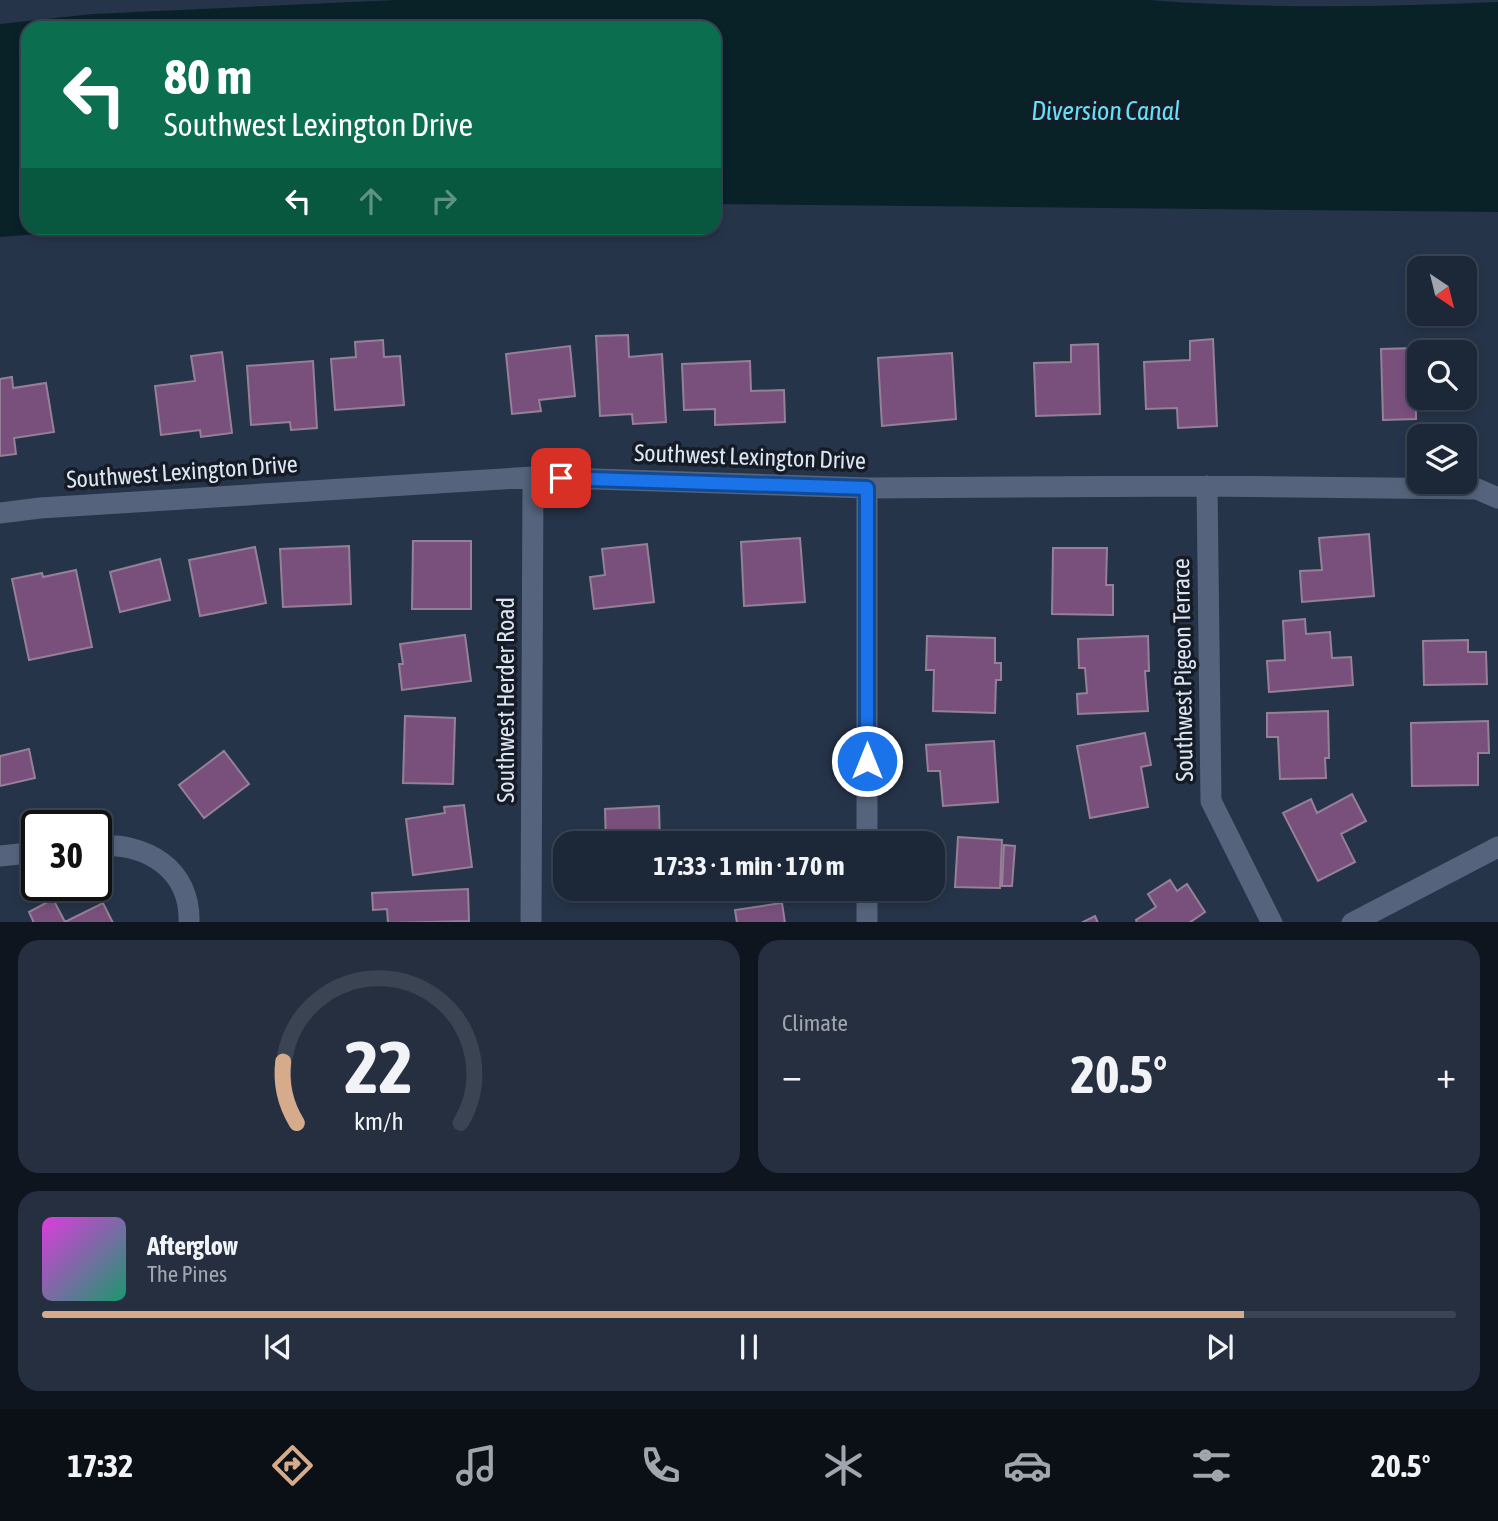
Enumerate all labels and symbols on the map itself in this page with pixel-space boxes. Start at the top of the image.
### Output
water label: Diversion Canal [1031,96,1181,126]
north arrow [1407,256,1477,326]
street label: Southwest Lexington Drive [634,439,866,474]
pin [531,448,591,508]
street label: Southwest Lexington Drive [65,450,298,493]
street label: Southwest Pigeon Terrace [1167,558,1198,782]
street label: Southwest Herder Road [492,597,519,803]
position arrow [830,724,904,798]
speed limit sign: 30 [21,810,112,901]

